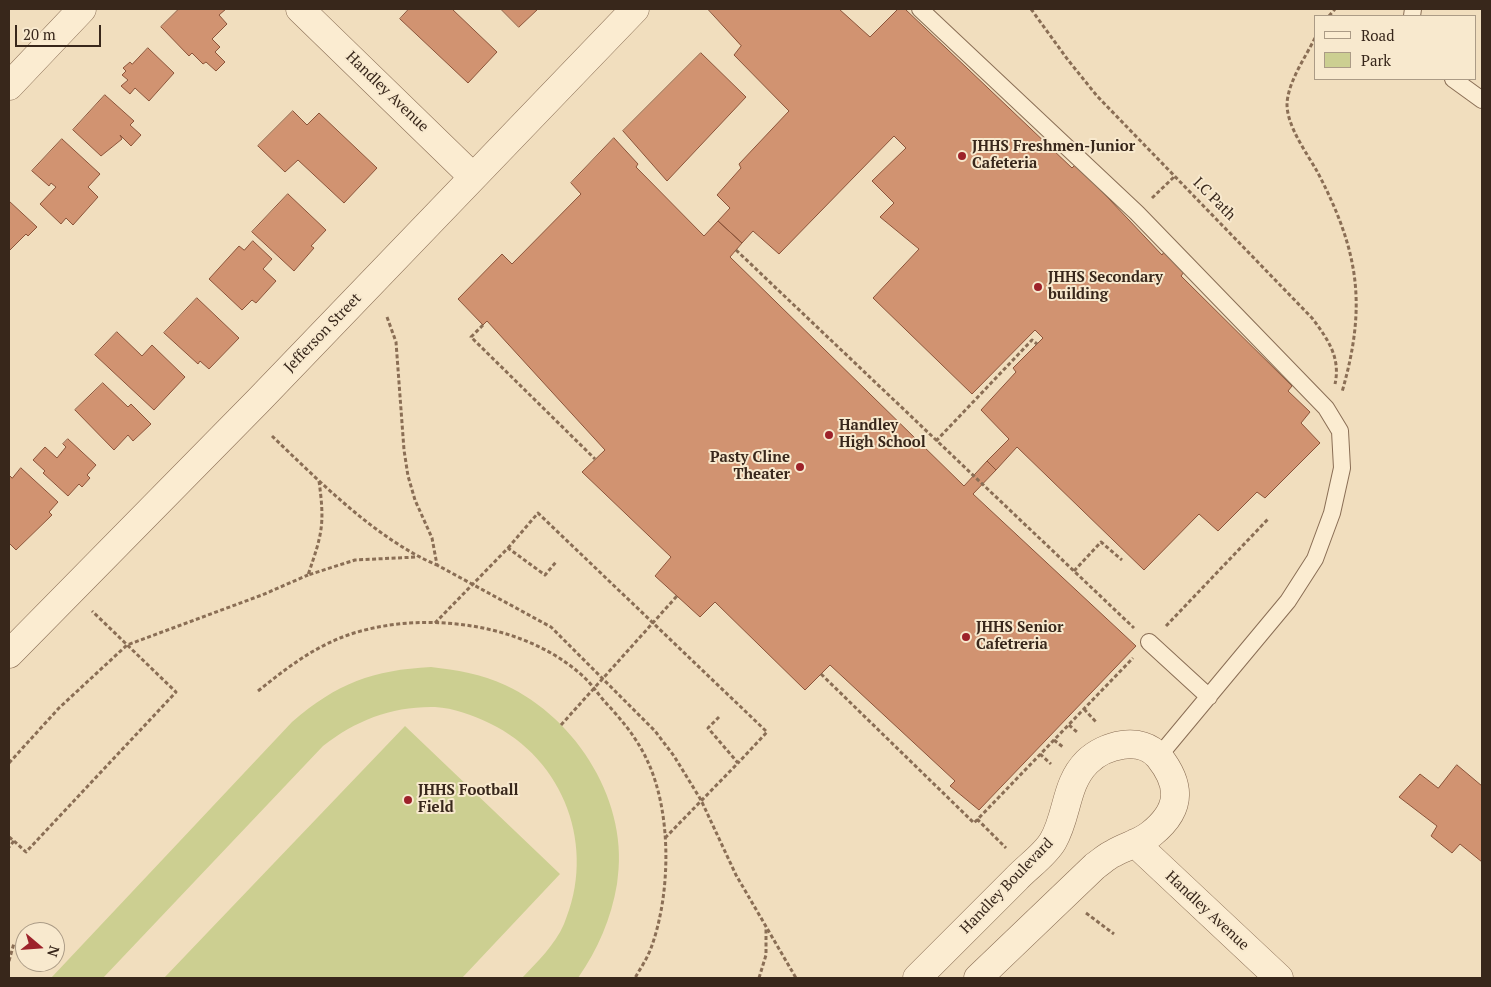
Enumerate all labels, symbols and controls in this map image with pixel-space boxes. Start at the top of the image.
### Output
scale bar [18,15,104,47]
legend [1314,15,1476,80]
text: 20 m [23,24,56,44]
text: Road [1361,25,1394,45]
street label: Handley Avenue [342,48,432,136]
text: Park [1361,50,1391,70]
place label: JHHS Freshmen-Junior Cafeteria [972,138,1135,173]
marker: JHHS Freshmen-Junior Cafeteria [956,150,968,162]
street label: I.C Path [1189,174,1239,224]
place label: JHHS Secondary building [1048,269,1163,304]
marker: JHHS Secondary building [1032,281,1044,293]
street label: Jefferson Street [281,290,365,376]
place label: Handley High School [839,417,926,452]
marker: Handley High School [823,429,835,441]
place label: Pasty Cline Theater [710,449,790,484]
marker: Pasty Cline Theater [794,461,806,473]
place label: JHHS Senior Cafetreria [976,619,1063,654]
marker: JHHS Senior Cafetreria [960,631,972,643]
place label: JHHS Football Field [418,782,518,817]
marker: JHHS Football Field [402,794,414,806]
street label: Handley Boulevard [957,834,1057,938]
street label: Handley Avenue [1161,868,1253,954]
north arrow [15,922,65,972]
text: N [43,943,64,959]

